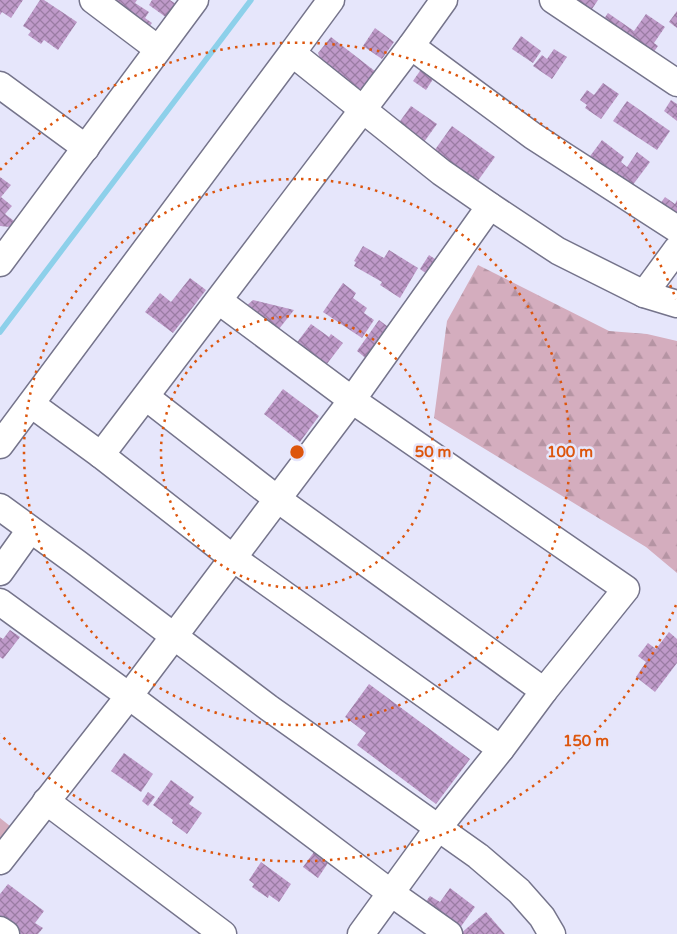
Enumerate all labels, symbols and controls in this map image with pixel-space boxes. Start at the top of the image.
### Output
centre of rings [288,443,306,461]
text: 50 m [415,443,451,461]
text: 100 m [547,443,593,461]
text: 150 m [563,732,609,750]

